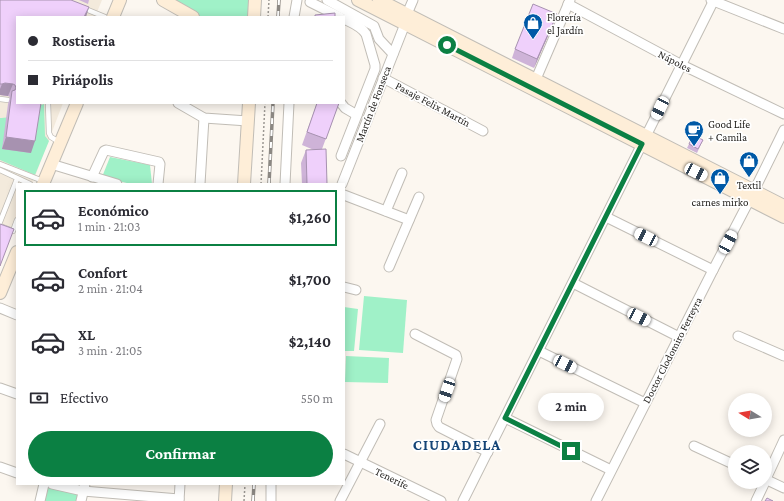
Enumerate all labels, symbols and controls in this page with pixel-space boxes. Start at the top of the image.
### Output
place label: Florería el Jardín [547,11,583,37]
shop icon: Florería el Jardín [522,12,544,40]
text: Rostiseria [52,33,115,49]
route start [438,36,456,54]
street label: Nápoles [656,48,694,75]
street label: Martín de Fonseca [353,64,393,144]
text: Piriápolis [52,72,113,88]
street label: Pasaje Felix Martín [393,79,473,130]
car [649,95,671,121]
place label: Good Life + Camila [708,118,750,143]
cafe icon: Good Life + Camila [683,119,705,147]
shop icon: Textil [738,150,760,178]
car [683,161,709,183]
shop icon: carnes mirko [709,167,731,195]
place label: Textil [737,179,761,191]
place label: carnes mirko [692,196,749,208]
icon: car [30,200,66,236]
text: Económico [78,203,149,219]
text: $1,260 [289,210,331,226]
text: 1 min · 21:03 [78,219,140,234]
car [633,226,659,248]
car [717,229,739,255]
icon: car [30,262,66,298]
text: Confort [78,265,127,281]
text: $1,700 [289,272,331,288]
text: 2 min · 21:04 [78,281,143,296]
street label: Doctor Clodomiro Ferreyra [640,295,705,406]
car [626,306,652,328]
icon: car [30,324,66,360]
text: XL [78,327,95,343]
text: $2,140 [289,334,331,350]
text: 3 min · 21:05 [78,343,142,358]
car [552,353,578,375]
car [437,377,457,403]
icon: cash [28,387,50,409]
text: Efectivo [60,390,108,406]
text: 550 m [301,391,333,406]
callout: 2 min [538,393,604,421]
north arrow [728,393,772,437]
map controls [728,393,772,489]
text: 2 min [555,399,587,414]
button: Confirmar [28,431,333,477]
district label: CIUDADELA [413,437,501,453]
route end [562,442,580,460]
button: layers [728,445,772,489]
street label: Tenerife [373,465,411,491]

